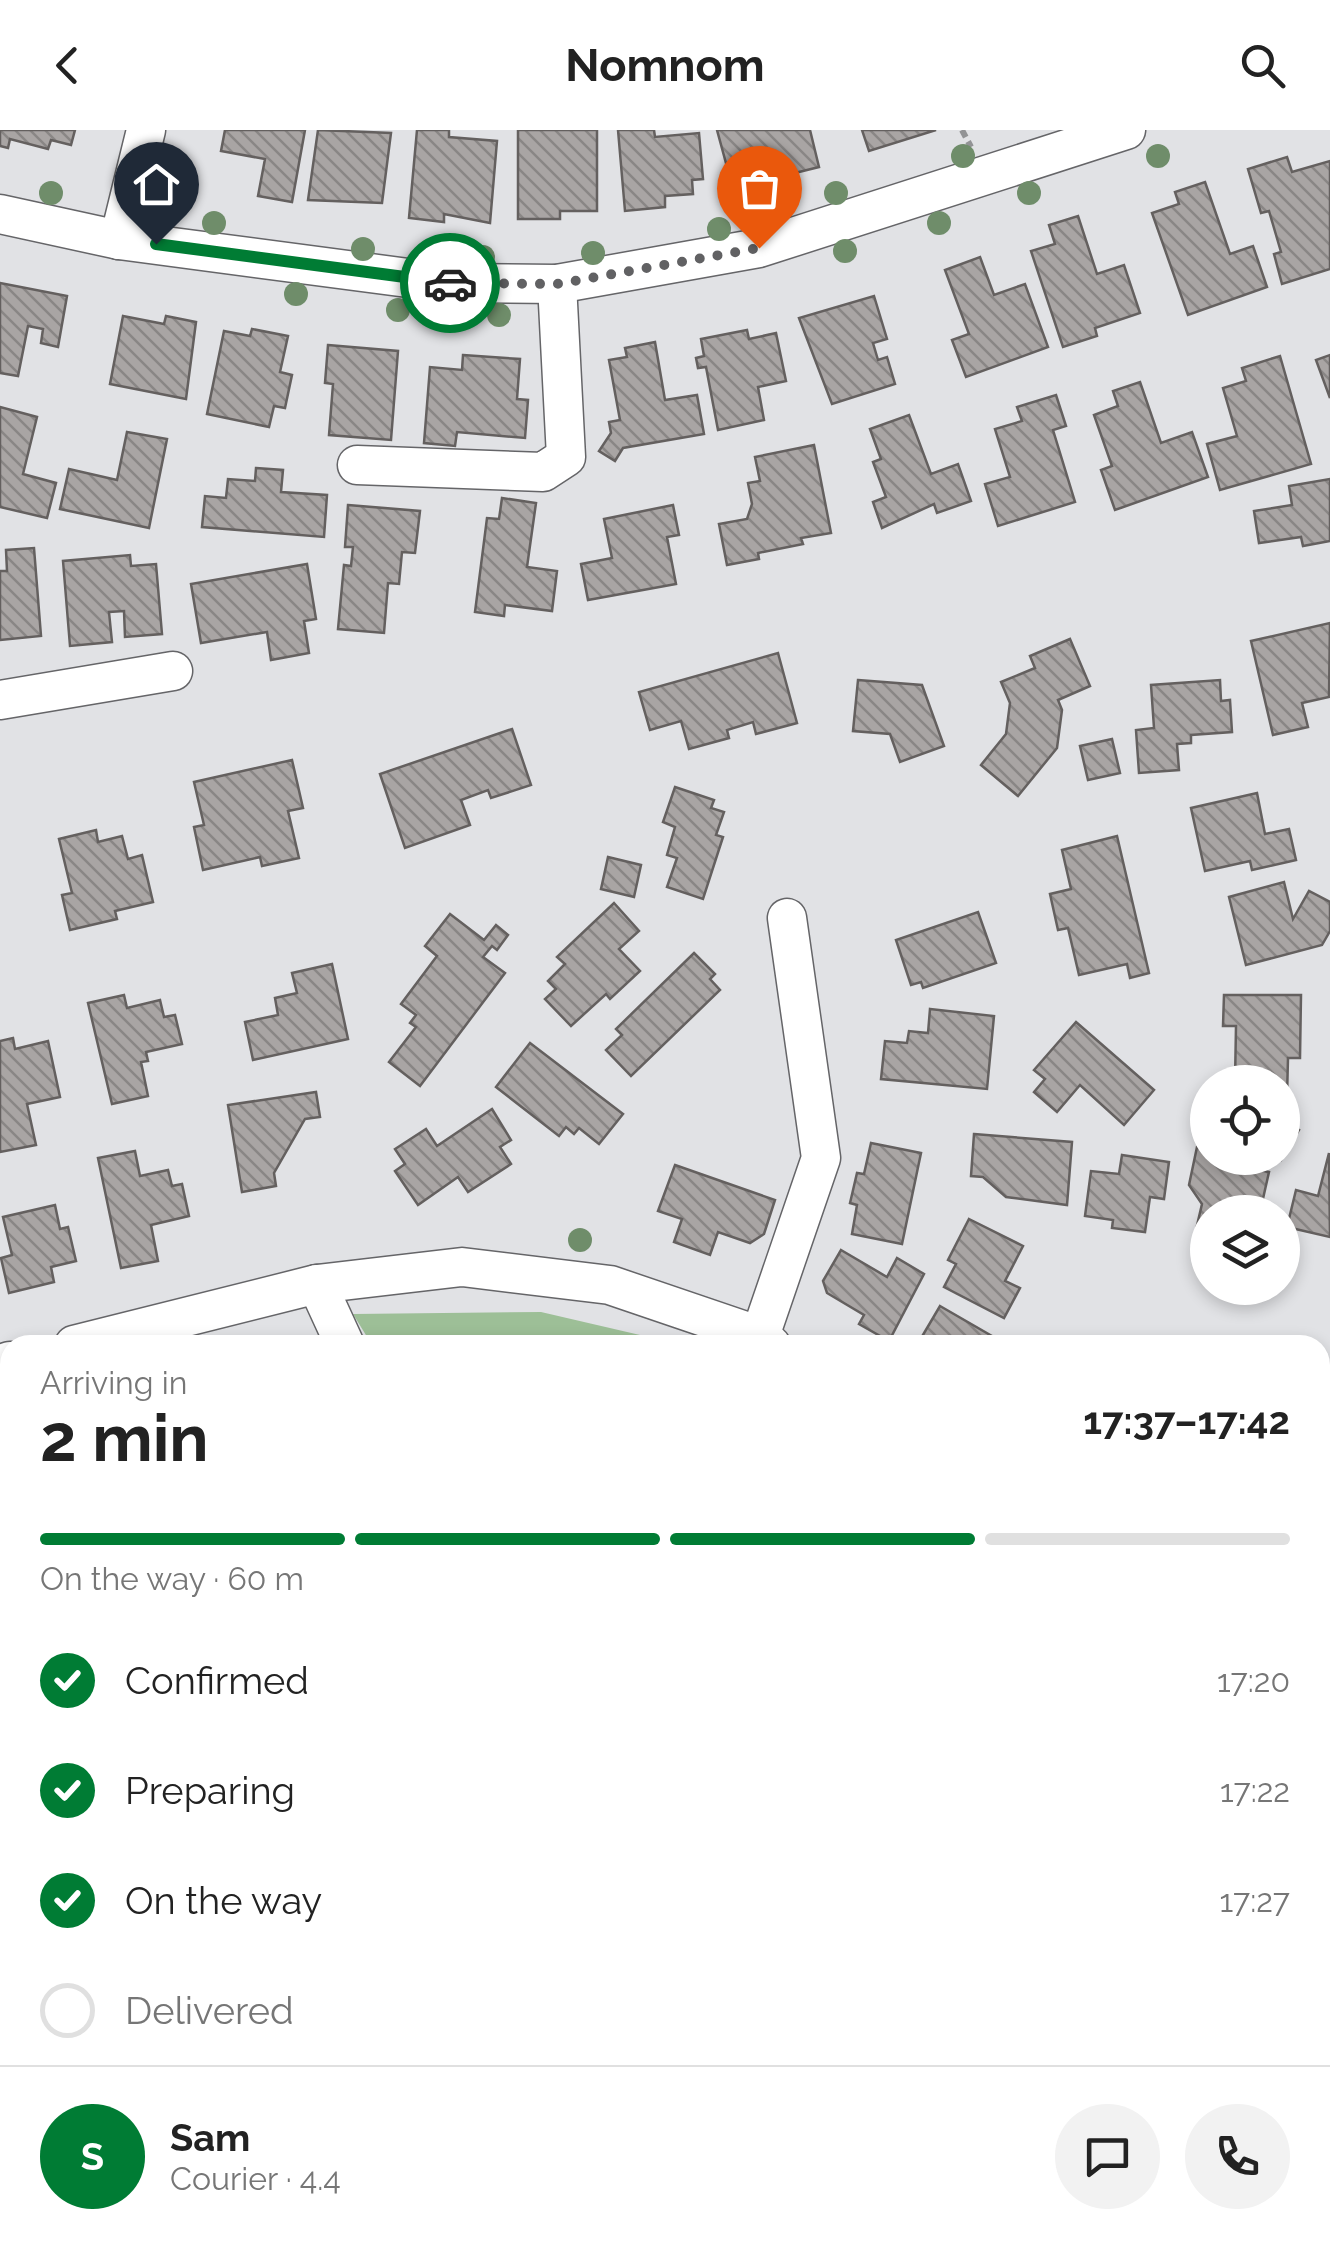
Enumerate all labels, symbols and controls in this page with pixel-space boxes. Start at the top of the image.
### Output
icon: back [40,38,95,93]
icon: search [1235,38,1290,93]
text: Nomnom [565,39,765,92]
pin [114,142,199,245]
pin [717,146,802,249]
icon: home [129,157,184,212]
icon: bag [732,161,787,216]
courier [400,233,500,333]
icon: car [423,256,478,311]
map controls [1190,1065,1300,1305]
button: locate [1190,1065,1300,1175]
button: layers [1190,1195,1300,1305]
text: Arriving in [40,1364,187,1401]
text: 17:37–17:42 [1083,1398,1290,1443]
text: 2 min [40,1400,209,1476]
text: On the way · 60 m [40,1560,304,1597]
icon: check [40,1653,95,1708]
text: Confirmed [125,1658,309,1703]
text: 17:20 [1217,1662,1290,1699]
icon: check [40,1763,95,1818]
text: Preparing [125,1768,295,1813]
text: 17:22 [1220,1772,1290,1809]
icon: check [40,1873,95,1928]
text: On the way [125,1878,322,1923]
text: 17:27 [1220,1882,1290,1919]
text: Delivered [125,1988,294,2033]
button: chat [1055,2104,1160,2209]
button: phone [1185,2104,1290,2209]
text: Sam [170,2115,250,2160]
text: S [81,2134,104,2179]
text: Courier · 4.4 [170,2160,341,2197]

